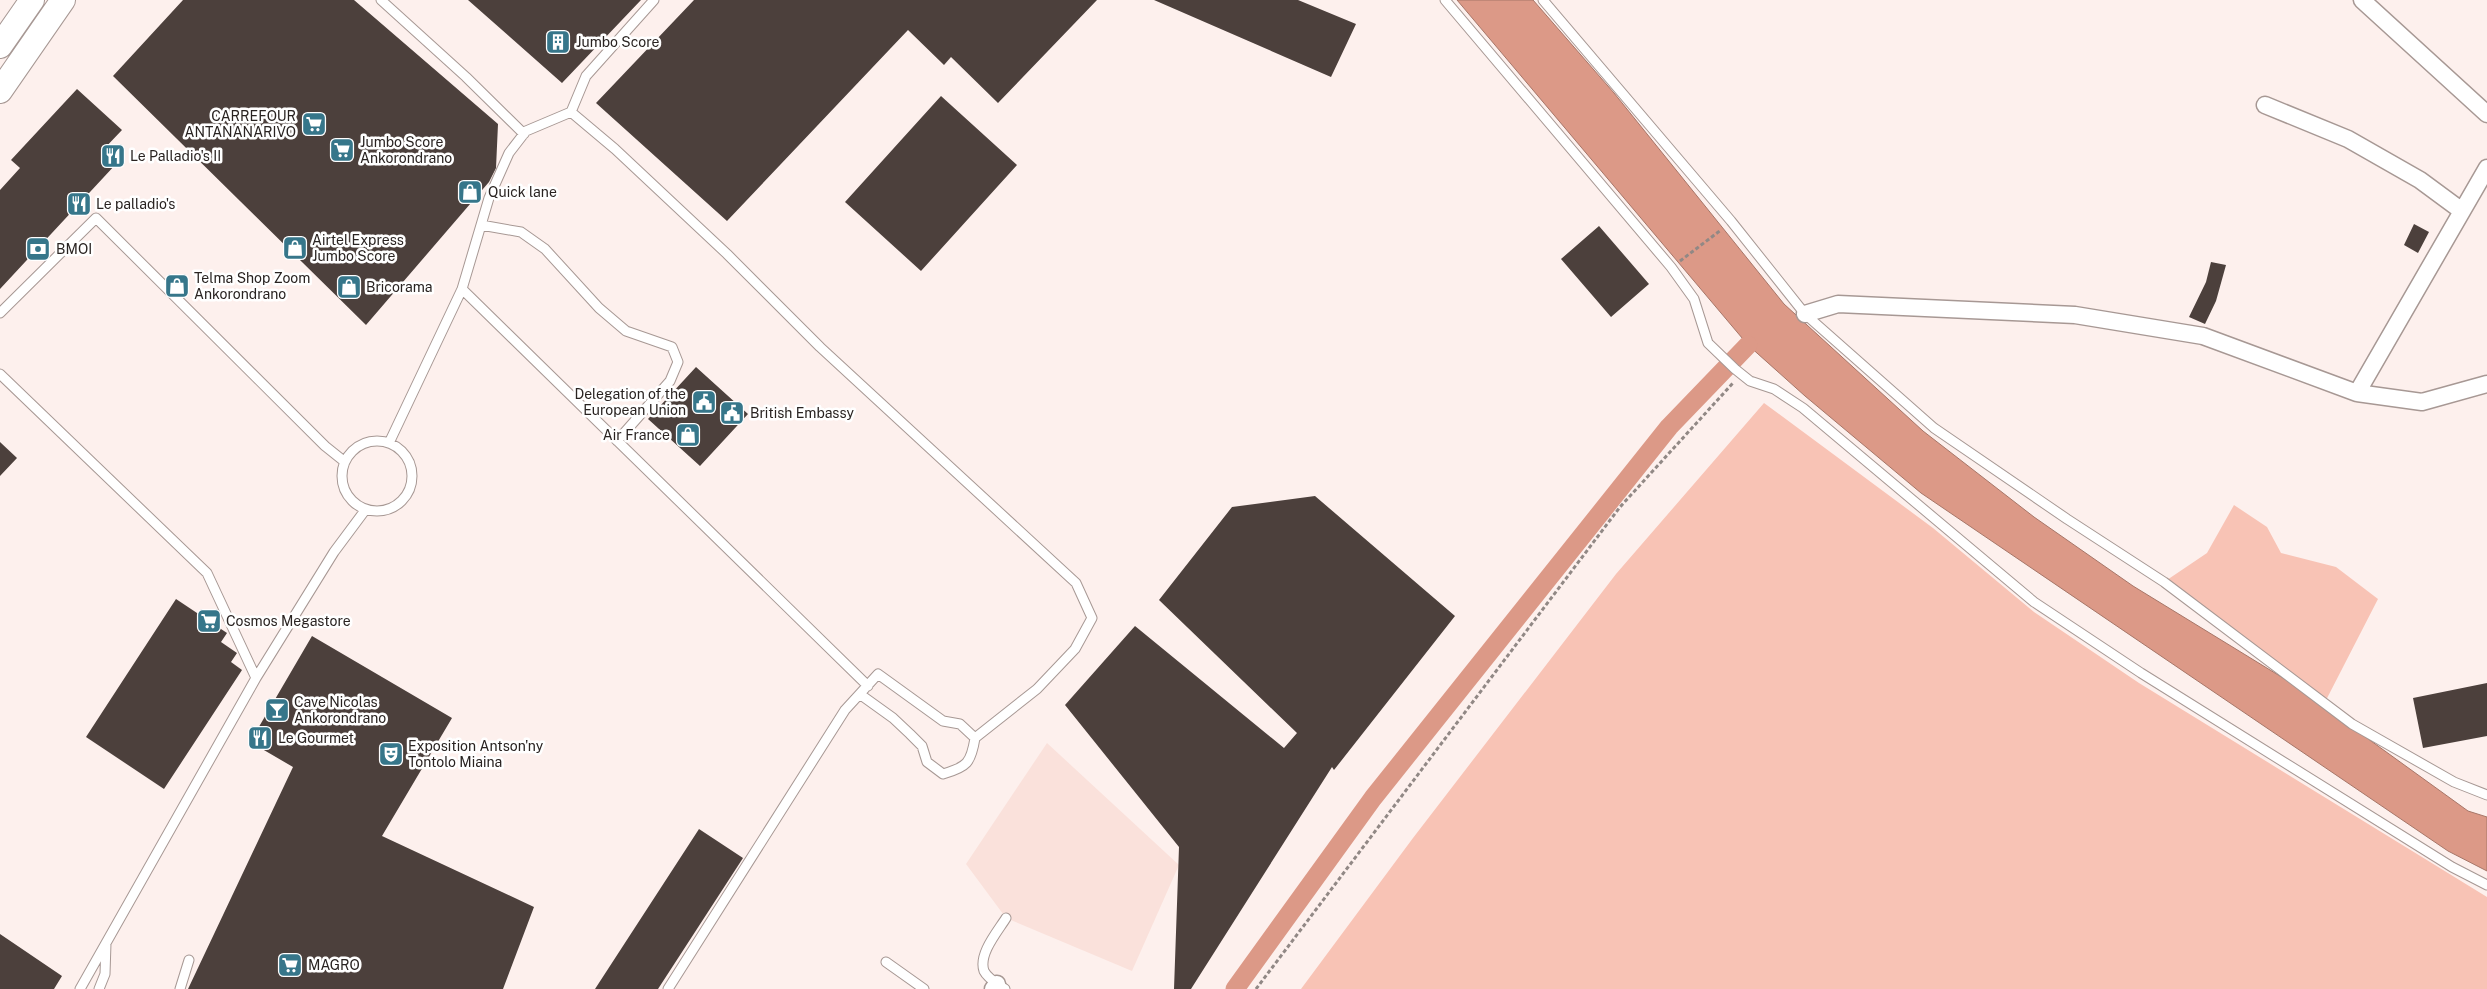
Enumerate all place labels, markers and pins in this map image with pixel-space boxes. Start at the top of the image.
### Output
building icon: Jumbo Score [545,29,571,55]
place label: Jumbo Score [576,34,660,50]
place label: CARREFOUR ANTANANARIVO [185,108,296,140]
supermarket icon: CARREFOUR ANTANANARIVO [301,111,327,137]
place label: Jumbo Score Ankorondrano [360,134,452,166]
supermarket icon: Jumbo Score Ankorondrano [329,137,355,163]
restaurant icon: Le Palladio's II [100,143,126,169]
place label: Le Palladio's II [130,148,221,164]
shop icon: Quick lane [457,179,483,205]
place label: Quick lane [488,184,557,200]
restaurant icon: Le palladio's [66,191,92,217]
place label: Le palladio's [96,196,175,212]
place label: Airtel Express Jumbo Score [312,232,404,264]
shop icon: Airtel Express Jumbo Score [282,235,308,261]
bank icon: BMOI [25,236,51,262]
place label: BMOI [56,241,92,257]
place label: Telma Shop Zoom Ankorondrano [194,270,310,302]
shop icon: Telma Shop Zoom Ankorondrano [164,273,190,299]
shop icon: Bricorama [336,274,362,300]
place label: Bricorama [366,279,433,295]
place label: Delegation of the European Union [574,386,686,418]
public building icon: Delegation of the European Union [691,389,717,415]
public building icon: British Embassy [719,400,745,426]
place label: British Embassy [750,405,854,421]
shop icon: Air France [675,422,701,448]
place label: Air France [603,427,670,443]
supermarket icon: Cosmos Megastore [196,608,222,634]
place label: Cosmos Megastore [226,613,351,629]
place label: Cave Nicolas Ankorondrano [294,694,386,726]
bar icon: Cave Nicolas Ankorondrano [264,697,290,723]
restaurant icon: Le Gourmet [247,725,273,751]
place label: Le Gourmet [278,730,354,746]
place label: Exposition Antson'ny Tontolo Miaina [408,738,544,770]
theatre icon: Exposition Antson'ny Tontolo Miaina [378,741,404,767]
supermarket icon: MAGRO [277,952,303,978]
place label: MAGRO [308,957,360,973]

